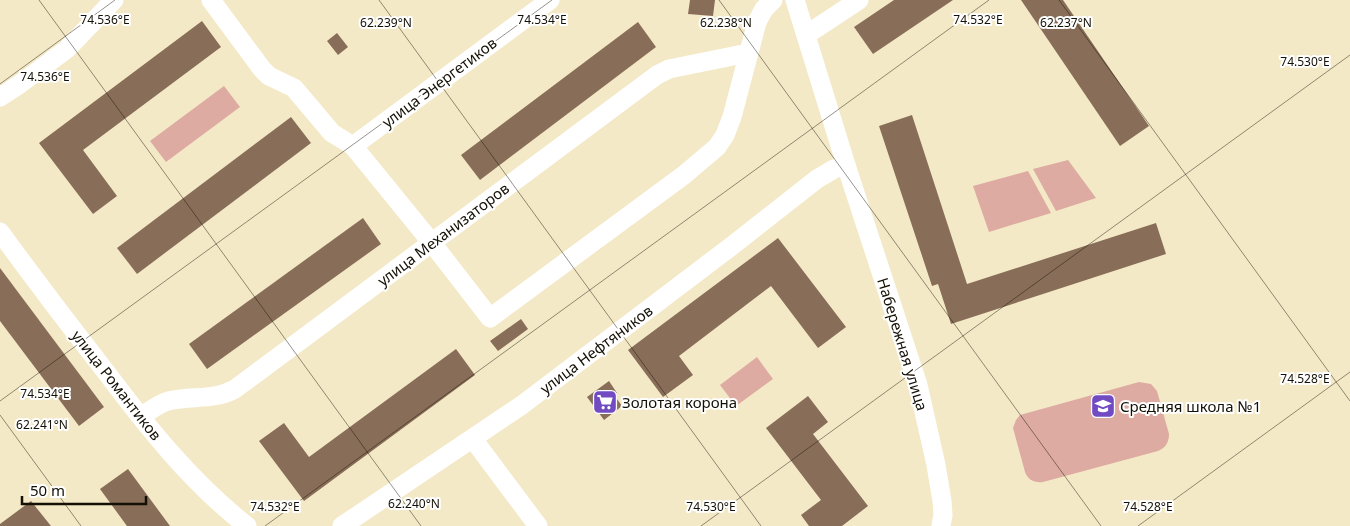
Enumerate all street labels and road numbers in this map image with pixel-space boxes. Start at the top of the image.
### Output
street label: улица Энергетиков [378,32,500,132]
street label: улица Механизаторов [373,178,513,290]
street label: Набережная улица [873,275,933,413]
street label: улица Нефтяников [536,300,656,398]
street label: улица Романтиков [68,326,166,444]

